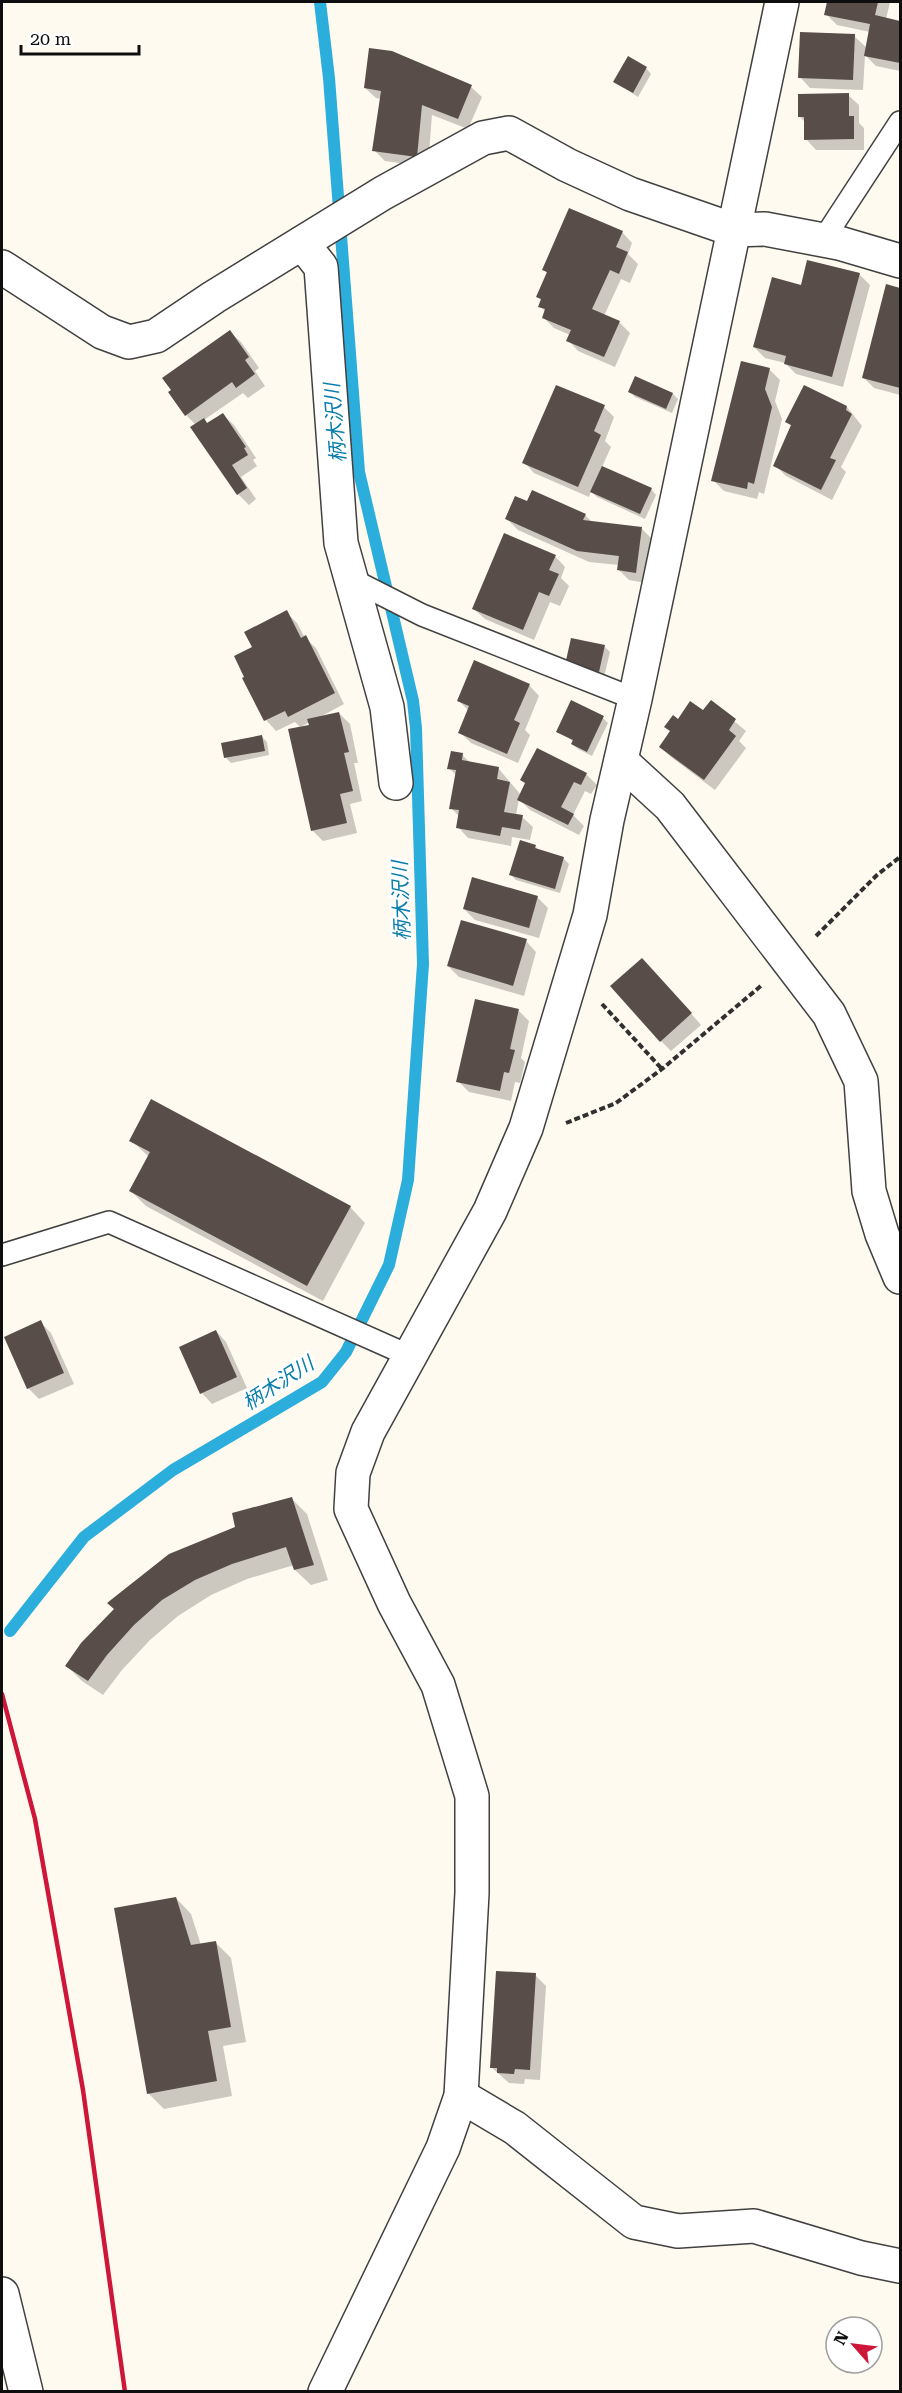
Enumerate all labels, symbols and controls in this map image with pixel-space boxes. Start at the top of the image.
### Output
scale bar [21,18,140,56]
text: 20 m [30,28,71,49]
water label: 柄木沢川 [319,380,350,464]
water label: 柄木沢川 [388,859,414,941]
water label: 柄木沢川 [238,1350,320,1415]
north arrow [824,2315,884,2375]
text: N [830,2328,852,2348]

